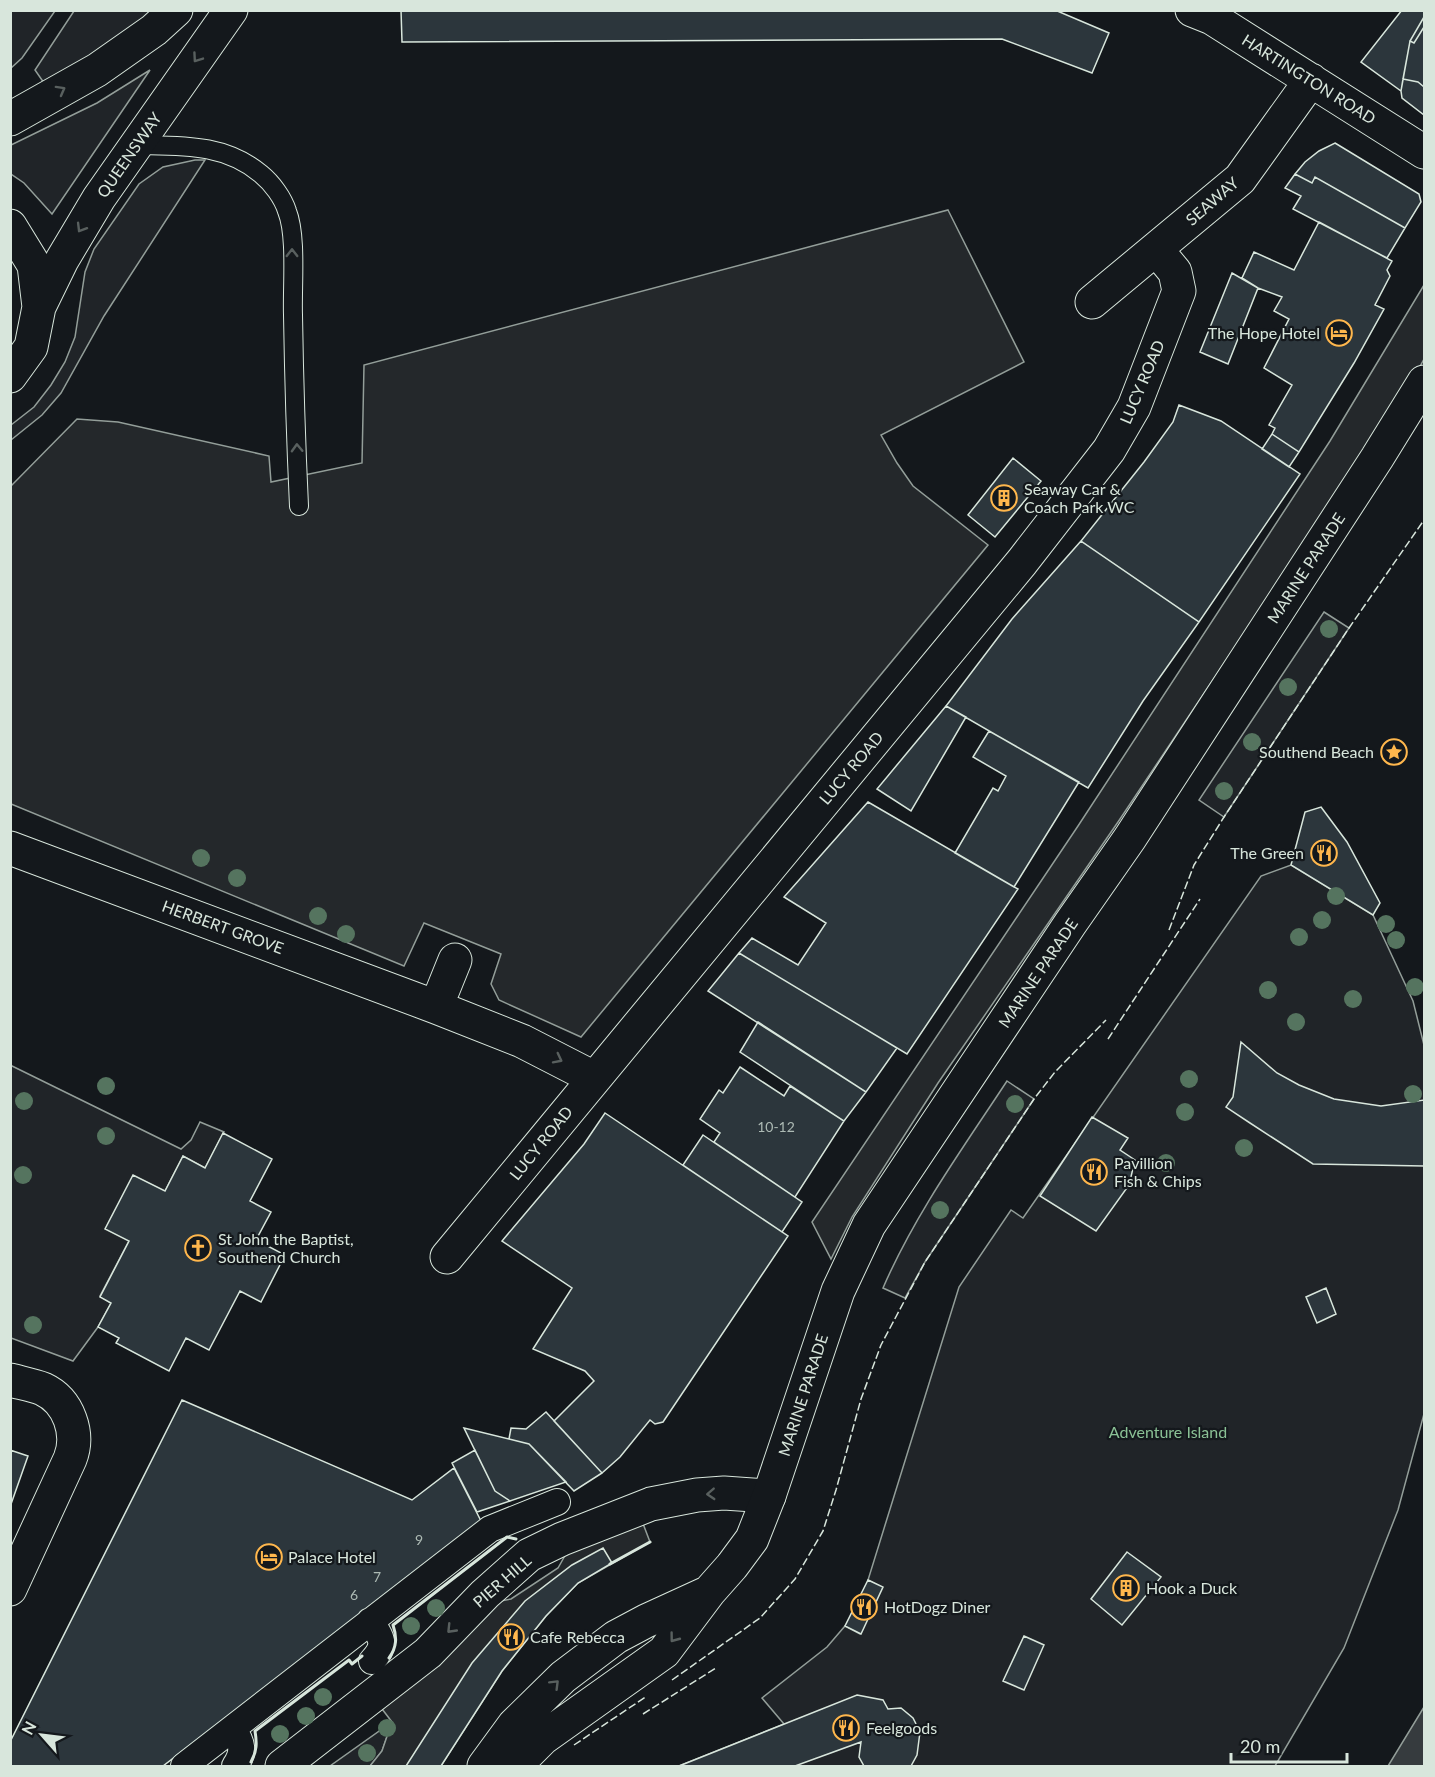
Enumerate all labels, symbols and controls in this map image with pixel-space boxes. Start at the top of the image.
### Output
street label: HARTINGTON ROAD [1239,30,1380,127]
one-way arrow [193,52,204,63]
one-way arrow [55,86,65,97]
street label: QUEENSWAY [92,109,165,201]
street label: SEAWAY [1181,173,1242,229]
one-way arrow [77,222,89,232]
one-way arrow [286,249,298,258]
hotel icon: The Hope Hotel [1324,318,1354,348]
place label: The Hope Hotel [1208,323,1320,342]
street label: LUCY ROAD [1115,337,1168,427]
one-way arrow [290,443,303,452]
place label: Seaway Car & Coach Park WC [1024,479,1135,516]
building icon: Seaway Car & Coach Park WC [989,483,1019,513]
street label: MARINE PARADE [1263,509,1348,626]
street label: LUCY ROAD [815,727,887,808]
place icon: Southend Beach [1379,737,1409,767]
place label: Southend Beach [1259,742,1374,761]
restaurant icon: The Green [1309,838,1339,868]
place label: The Green [1230,843,1304,862]
street label: HERBERT GROVE [160,896,287,957]
street label: MARINE PARADE [994,914,1081,1031]
one-way arrow [552,1052,562,1063]
street label: LUCY ROAD [505,1102,576,1183]
house number: 10-12 [757,1118,795,1135]
place label: Pavillion Fish & Chips [1114,1153,1202,1190]
restaurant icon: Pavillion Fish & Chips [1079,1157,1109,1187]
place label: St John the Baptist, Southend Church [218,1229,354,1266]
church icon: St John the Baptist, Southend Church [183,1233,213,1263]
street label: MARINE PARADE [774,1331,831,1458]
park label: Adventure Island [1109,1422,1227,1441]
one-way arrow [706,1487,715,1500]
house number: 9 [415,1531,423,1548]
hotel icon: Palace Hotel [254,1542,284,1572]
place label: Palace Hotel [288,1547,376,1566]
street label: PIER HILL [469,1550,535,1611]
house number: 7 [373,1568,381,1585]
building icon: Hook a Duck [1111,1573,1141,1603]
place label: Hook a Duck [1146,1578,1238,1597]
house number: 6 [350,1586,358,1603]
restaurant icon: HotDogz Diner [849,1592,879,1622]
place label: HotDogz Diner [884,1597,991,1616]
one-way arrow [448,1622,459,1633]
restaurant icon: Cafe Rebecca [496,1622,526,1652]
place label: Cafe Rebecca [530,1627,625,1646]
one-way arrow [671,1632,682,1643]
one-way arrow [549,1680,559,1691]
north arrow [12,1705,72,1765]
restaurant icon: Feelgoods [831,1713,861,1743]
text: N [17,1718,40,1738]
place label: Feelgoods [866,1718,937,1737]
scale bar [1231,1726,1346,1764]
text: 20 m [1240,1735,1280,1757]

